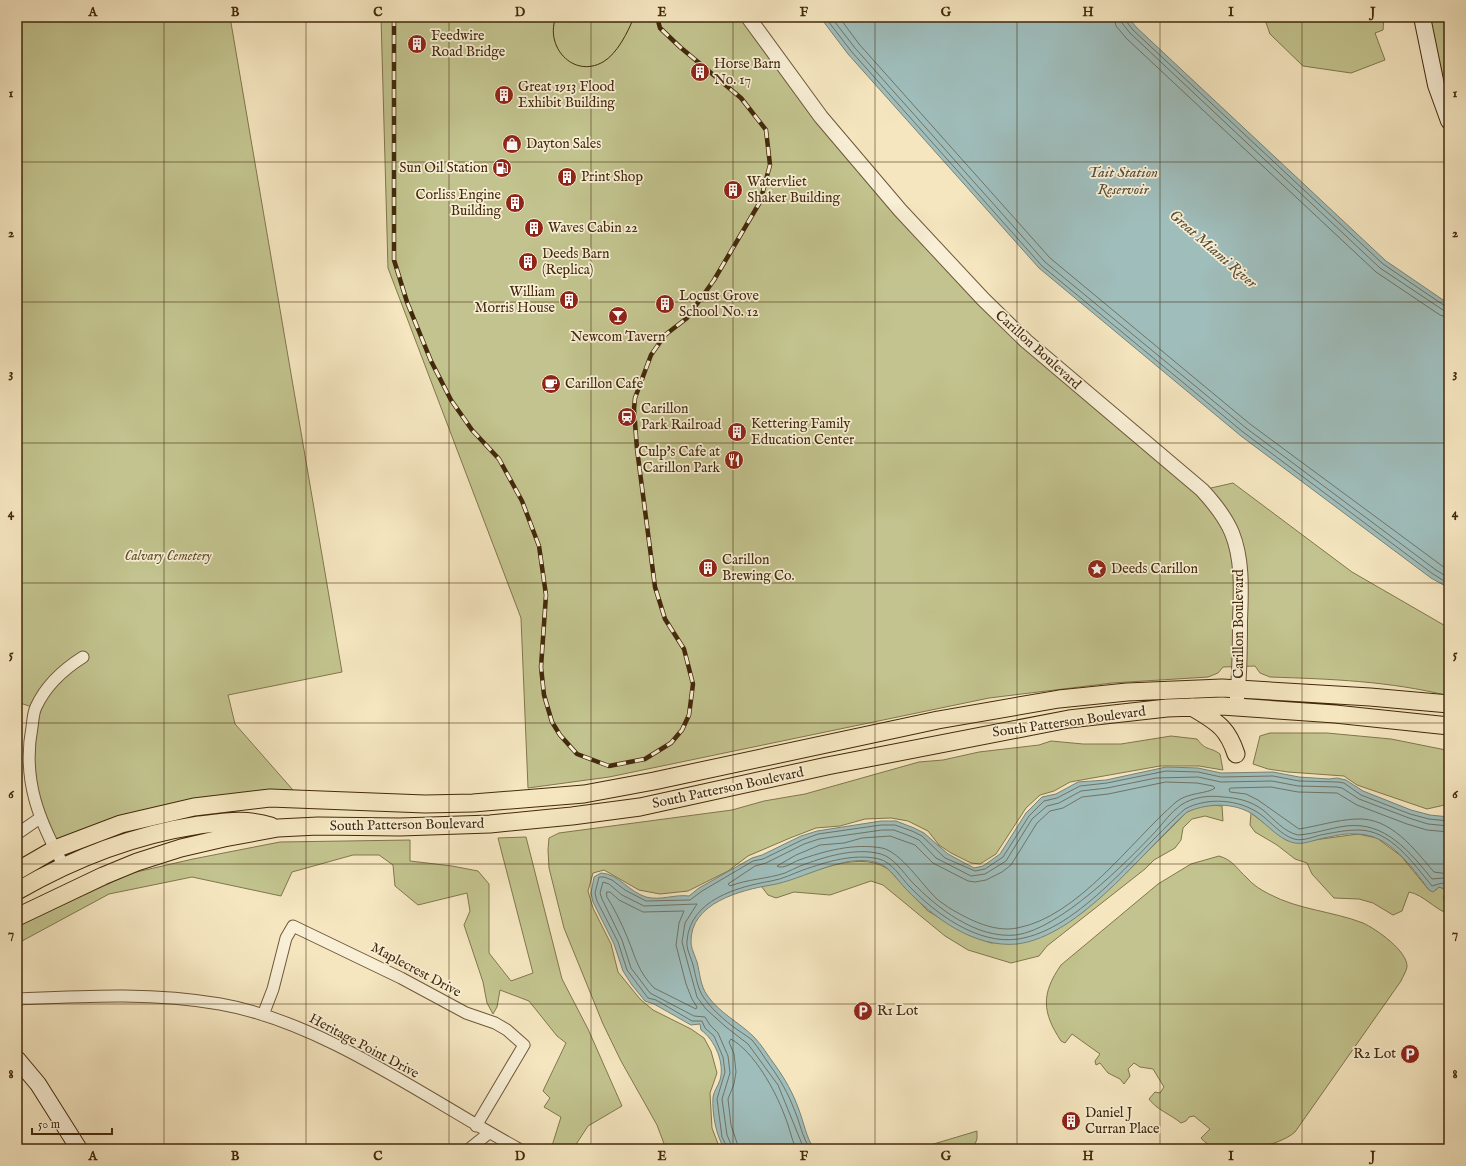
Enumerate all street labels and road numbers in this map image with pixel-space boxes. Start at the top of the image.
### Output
street label: Carillon Boulevard [991,307,1085,394]
street label: Carillon Boulevard [1230,569,1248,679]
street label: South Patterson Boulevard [991,702,1147,742]
street label: South Patterson Boulevard [651,763,806,813]
street label: South Patterson Boulevard [330,815,485,835]
street label: Maplecrest Drive [368,939,465,1002]
street label: Heritage Point Drive [306,1009,423,1083]

